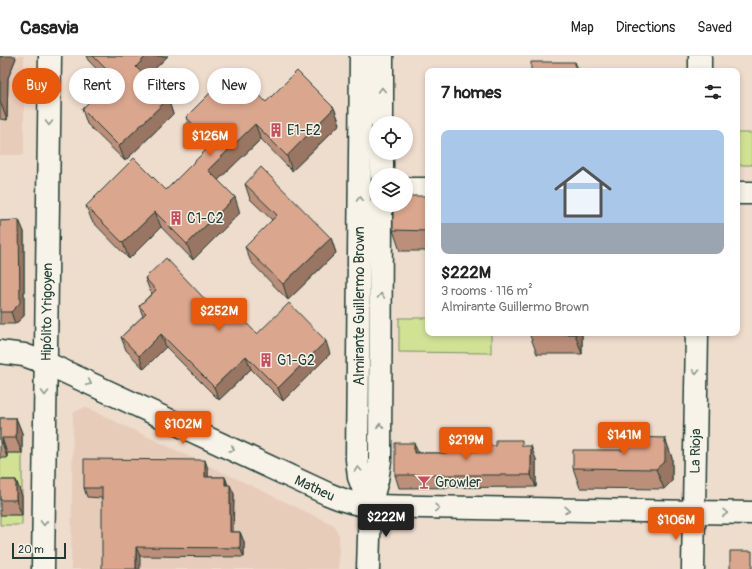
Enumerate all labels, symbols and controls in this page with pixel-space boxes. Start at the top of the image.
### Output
text: Casavia [20,16,79,40]
text: Map [571,19,594,36]
text: Directions [616,19,675,36]
text: Saved [697,19,732,36]
chip: Buy [12,68,61,104]
chip: Rent [69,68,125,104]
chip: Filters [133,68,199,104]
chip: New [207,68,261,104]
icon: filters [702,81,724,103]
text: 7 homes [441,82,501,103]
one-way arrow [378,86,386,92]
map controls [369,116,413,212]
button: locate [369,116,413,160]
one-way arrow [45,120,53,126]
building icon: E1-E2 [268,122,284,138]
place label: E1-E2 [287,122,321,139]
pin: $126M [182,123,238,157]
text: $126M [192,128,228,144]
icon: home [547,156,619,228]
button: layers [369,168,413,212]
one-way arrow [355,196,364,202]
building icon: C1-C2 [168,210,184,226]
place label: C1-C2 [187,210,224,227]
street label: Almirante Guillermo Brown [351,226,368,386]
text: $222M [441,262,491,283]
street label: Hipólito Yrigoyen [38,263,56,361]
text: 3 rooms · 116 m² [441,283,533,299]
one-way arrow [377,293,385,299]
pin: $252M [191,298,247,332]
text: Almirante Guillermo Brown [441,299,589,315]
text: $252M [200,303,238,319]
building icon: G1-G2 [258,352,274,368]
place label: G1-G2 [277,352,315,369]
one-way arrow [692,369,700,375]
one-way arrow [85,378,92,386]
one-way arrow [41,390,49,396]
pin: $102M [155,411,211,445]
text: $102M [164,416,202,432]
pin: $141M [596,422,652,456]
one-way arrow [376,423,384,429]
pin: $219M [438,427,494,461]
text: $141M [607,427,641,443]
street label: La Rioja [687,428,704,474]
text: $219M [448,432,484,448]
one-way arrow [228,444,236,452]
one-way arrow [353,466,362,472]
street label: Matheu [292,472,337,505]
bar icon: Growler [416,474,432,490]
place label: Growler [435,474,481,491]
one-way arrow [434,503,440,512]
pin: $222M [358,504,414,538]
one-way arrow [564,506,570,514]
pin: $106M [648,507,704,541]
text: $222M [367,509,405,525]
one-way arrow [722,509,728,517]
text: $106M [657,512,695,528]
one-way arrow [40,520,48,526]
scale bar [12,541,66,560]
text: 20 m [18,543,44,556]

